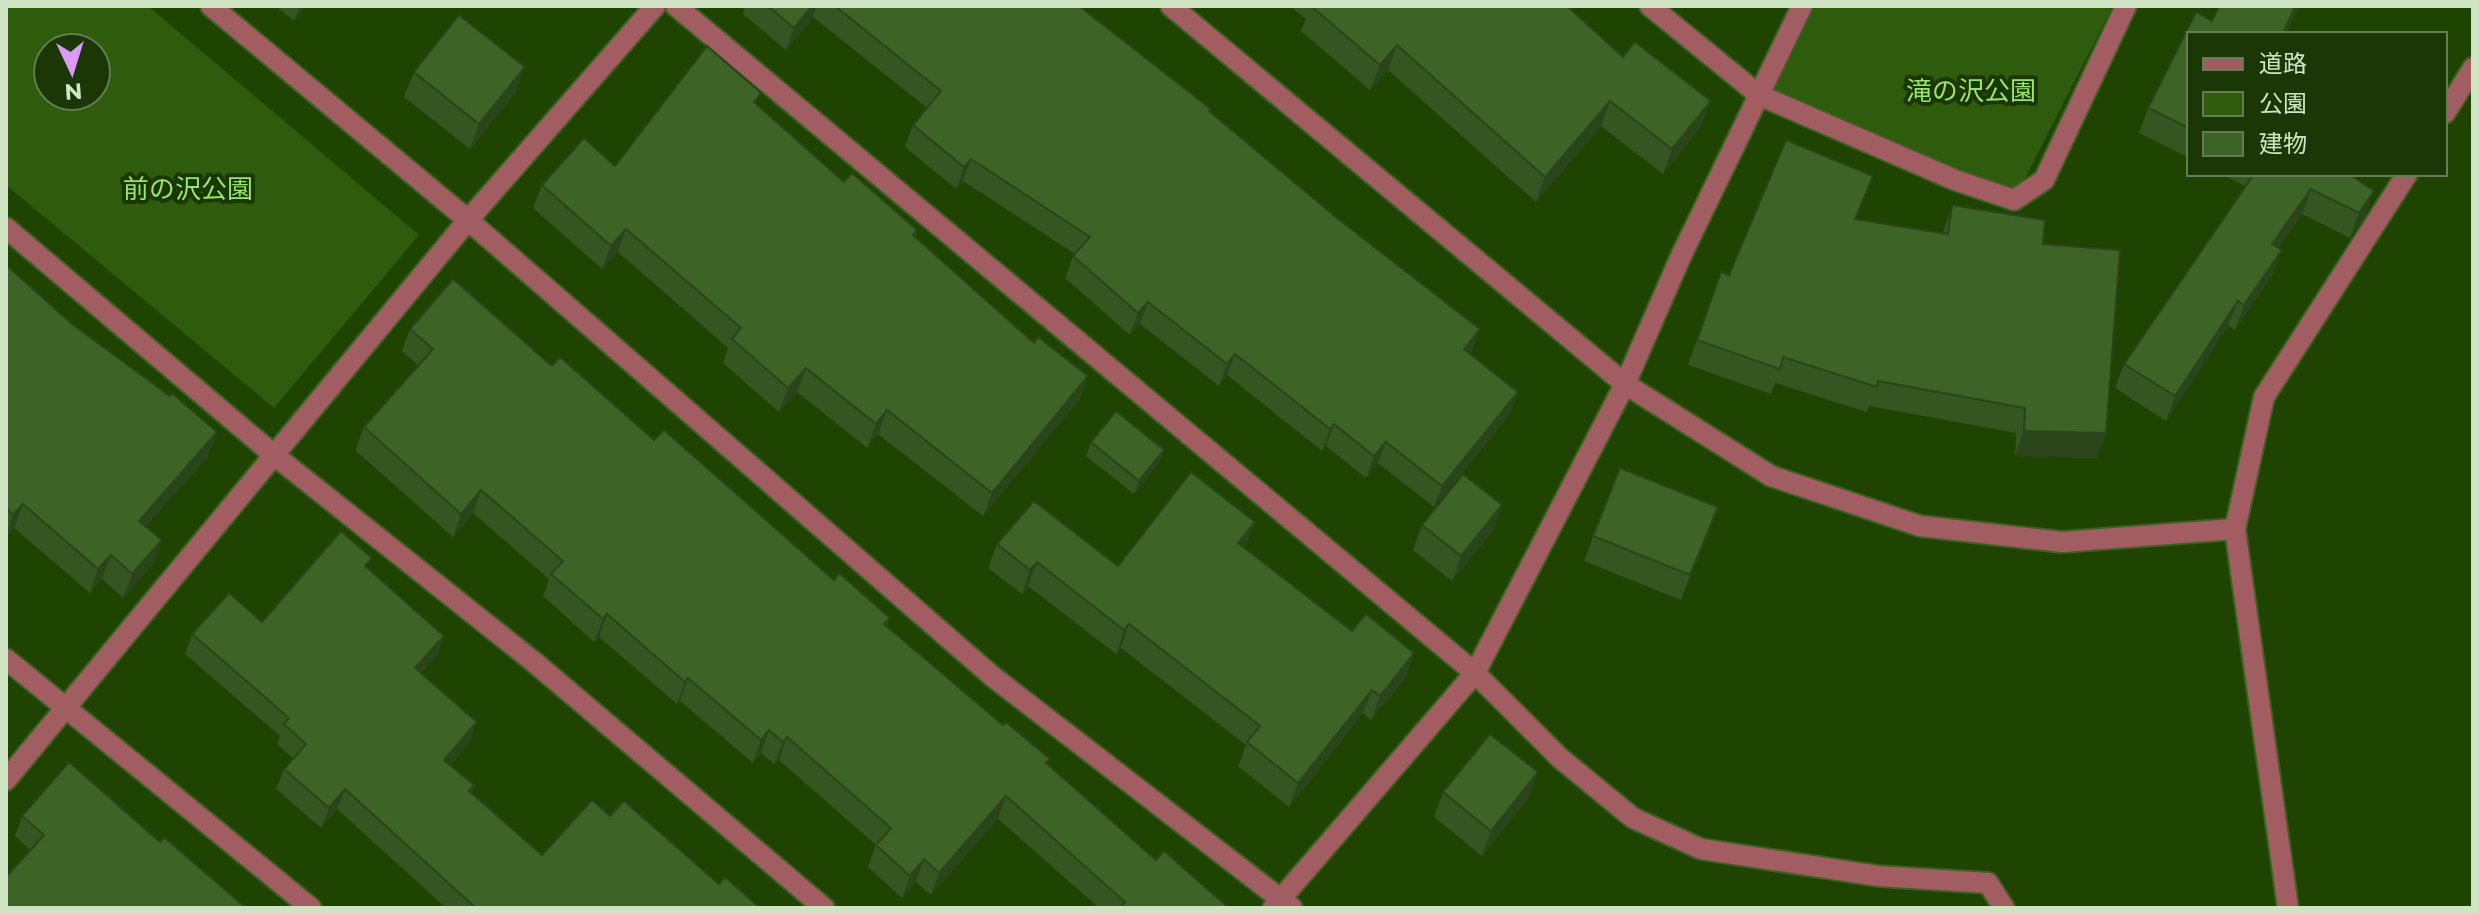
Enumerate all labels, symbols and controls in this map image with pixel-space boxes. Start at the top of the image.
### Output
north arrow [32,32,112,112]
legend [2187,32,2447,176]
text: 道路 [2259,49,2307,78]
park label: 滝の沢公園 [1906,75,2036,107]
text: N [64,77,83,106]
text: 公園 [2259,89,2307,118]
text: 建物 [2259,129,2307,158]
park label: 前の沢公園 [123,173,253,205]

